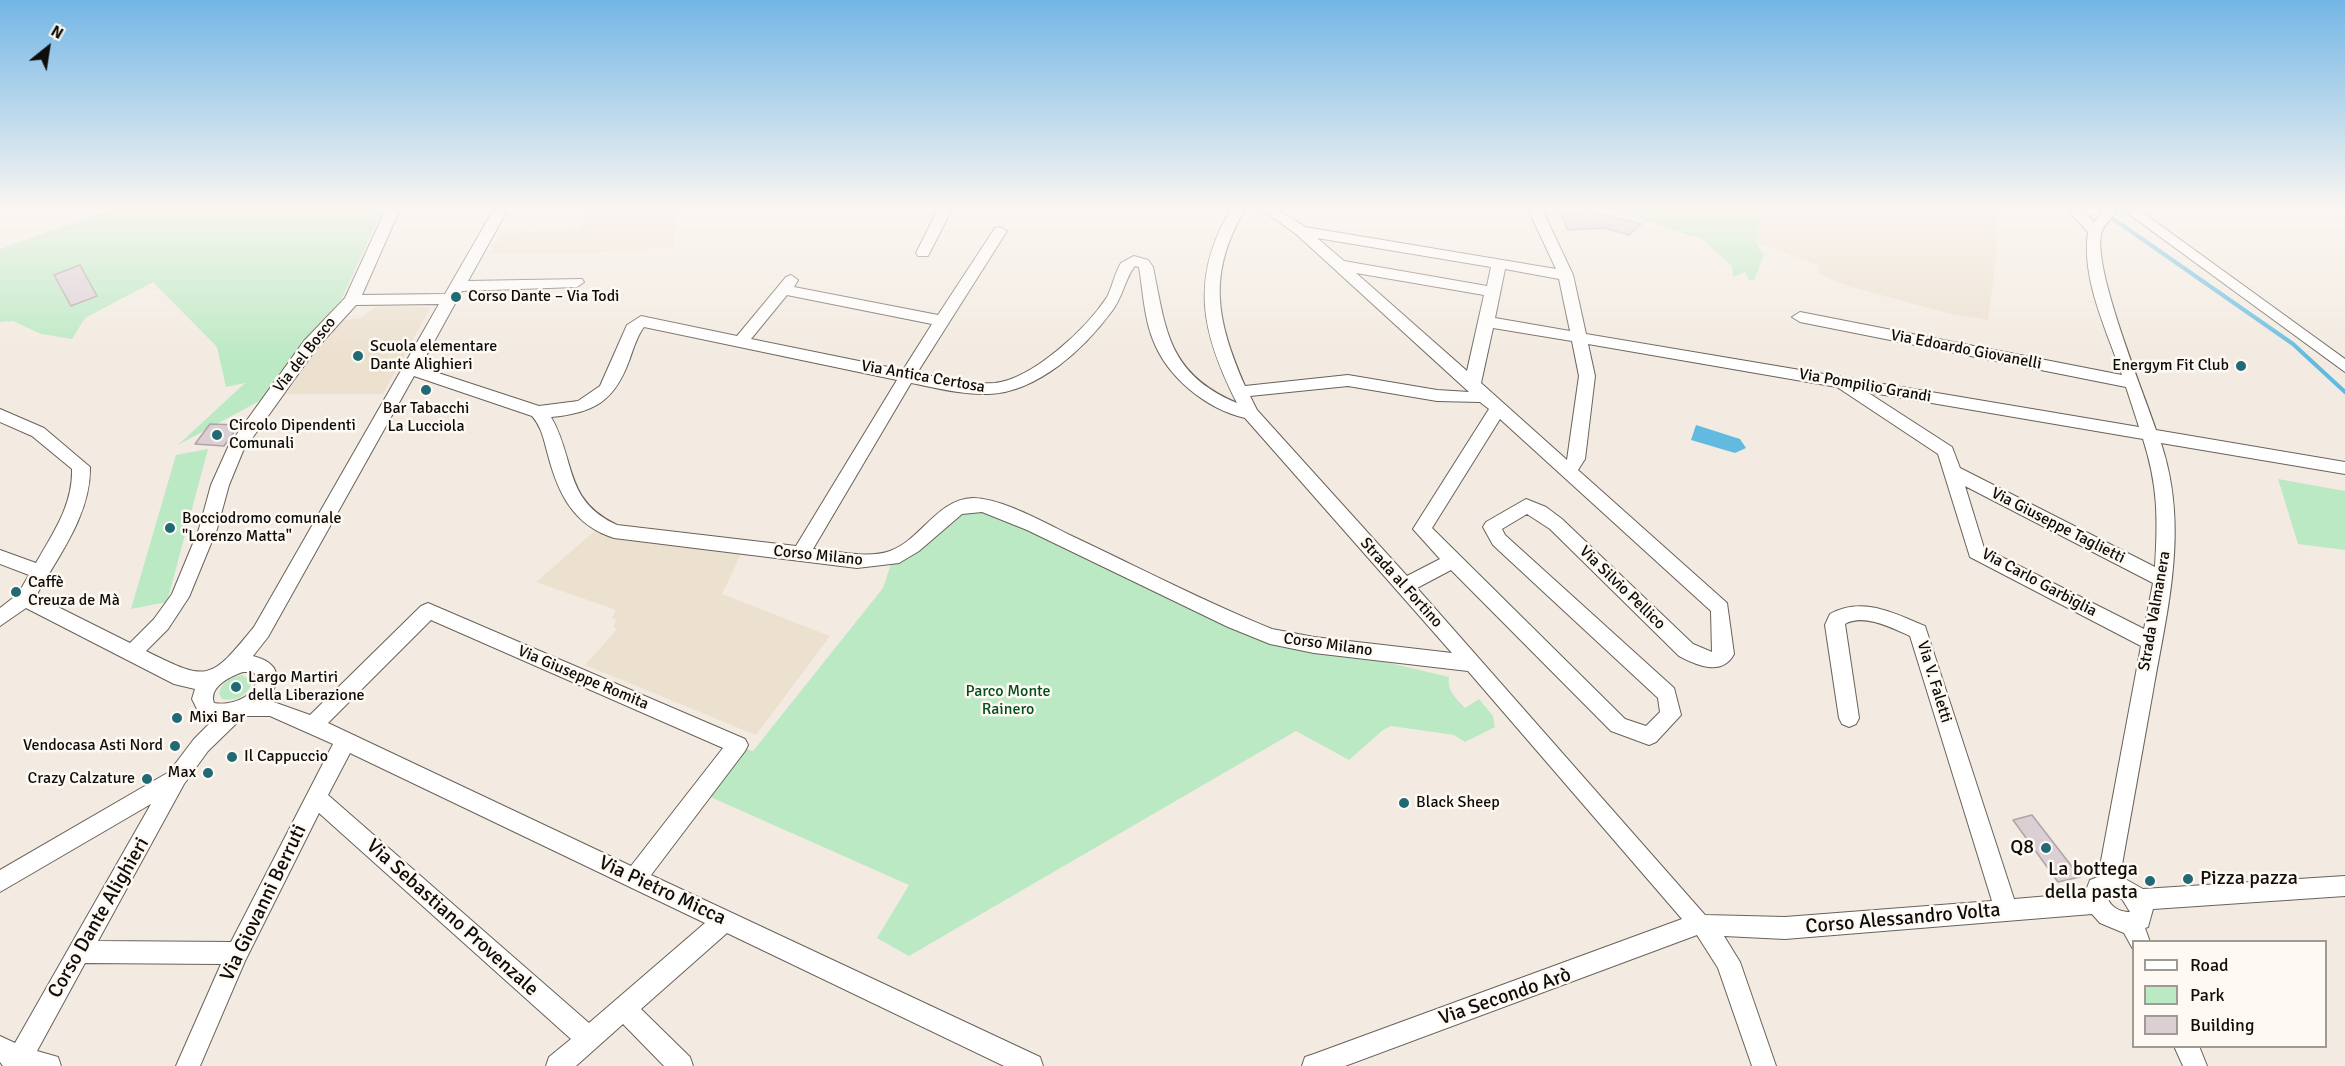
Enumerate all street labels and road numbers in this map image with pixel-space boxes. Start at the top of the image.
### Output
street label: Via del Bosco [270,313,340,397]
street label: Via Edoardo Giovanelli [1889,326,2043,374]
street label: Via Antica Certosa [860,357,986,397]
street label: Via Pompilio Grandi [1797,365,1933,407]
street label: Via Giuseppe Taglietti [1988,484,2128,568]
street label: Strada al Fortino [1356,534,1446,632]
street label: Corso Milano [772,542,864,570]
street label: Via Silvio Pellico [1575,542,1669,634]
street label: Via Carlo Garbiglia [1978,545,2100,621]
street label: Strada Valmanera [2135,550,2175,672]
street label: Corso Milano [1282,629,1374,661]
street label: Via V. Faletti [1912,639,1956,725]
street label: Via Giuseppe Romita [515,642,651,714]
street label: Via Giovanni Berruti [216,821,312,985]
street label: Corso Dante Alighieri [43,833,155,1003]
street label: Via Sebastiano Provenzale [361,834,543,1002]
street label: Via Pietro Micca [595,851,729,931]
street label: Corso Alessandro Volta [1805,899,2001,939]
street label: Via Secondo Arò [1436,963,1574,1031]

